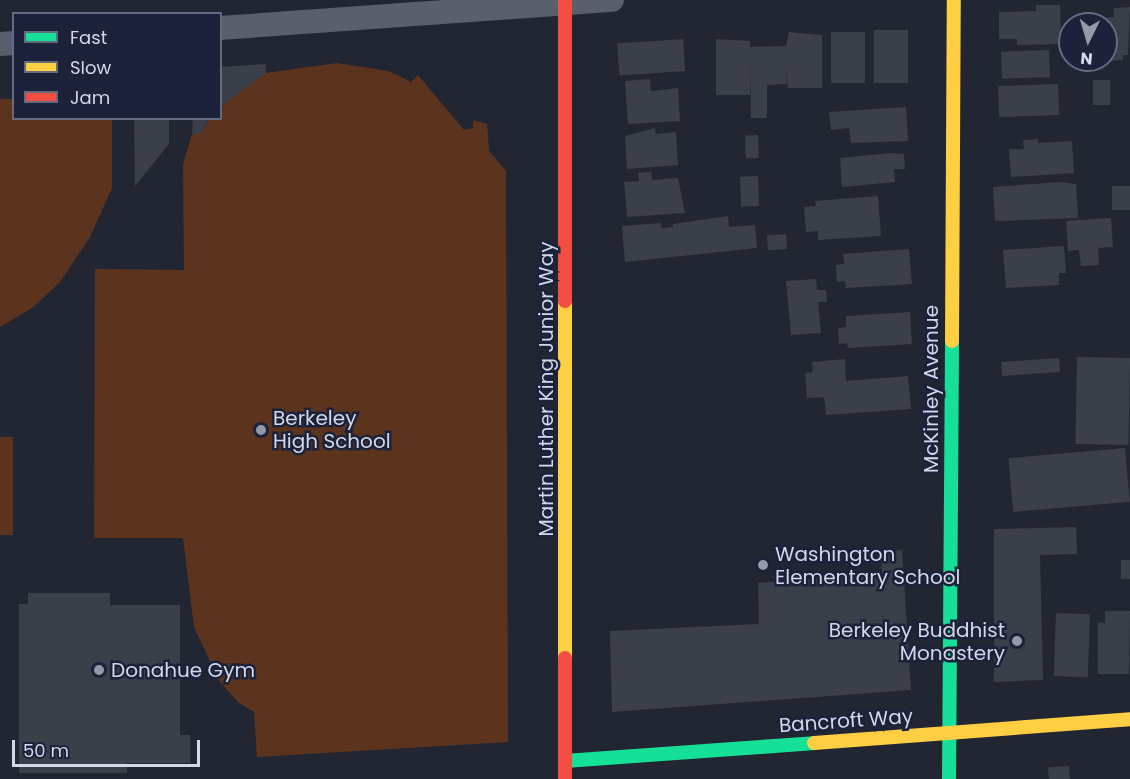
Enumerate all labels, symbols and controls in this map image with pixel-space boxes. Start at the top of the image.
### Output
legend [12,12,222,120]
north arrow [1058,12,1118,72]
text: Fast [70,25,107,50]
text: N [1080,46,1094,70]
text: Slow [70,55,111,80]
text: Jam [70,85,110,110]
street label: Martin Luther King Junior Way [534,242,558,536]
street label: McKinley Avenue [919,305,943,473]
place label: Berkeley High School [273,406,391,453]
marker: Berkeley High School [254,423,268,437]
place label: Washington Elementary School [775,542,960,589]
marker: Washington Elementary School [756,558,770,572]
place label: Berkeley Buddhist Monastery [829,618,1005,665]
marker: Berkeley Buddhist Monastery [1010,634,1024,648]
place label: Donahue Gym [111,658,255,682]
marker: Donahue Gym [92,663,106,677]
street label: Bancroft Way [778,704,914,738]
scale bar [15,728,202,766]
text: 50 m [23,738,69,763]

